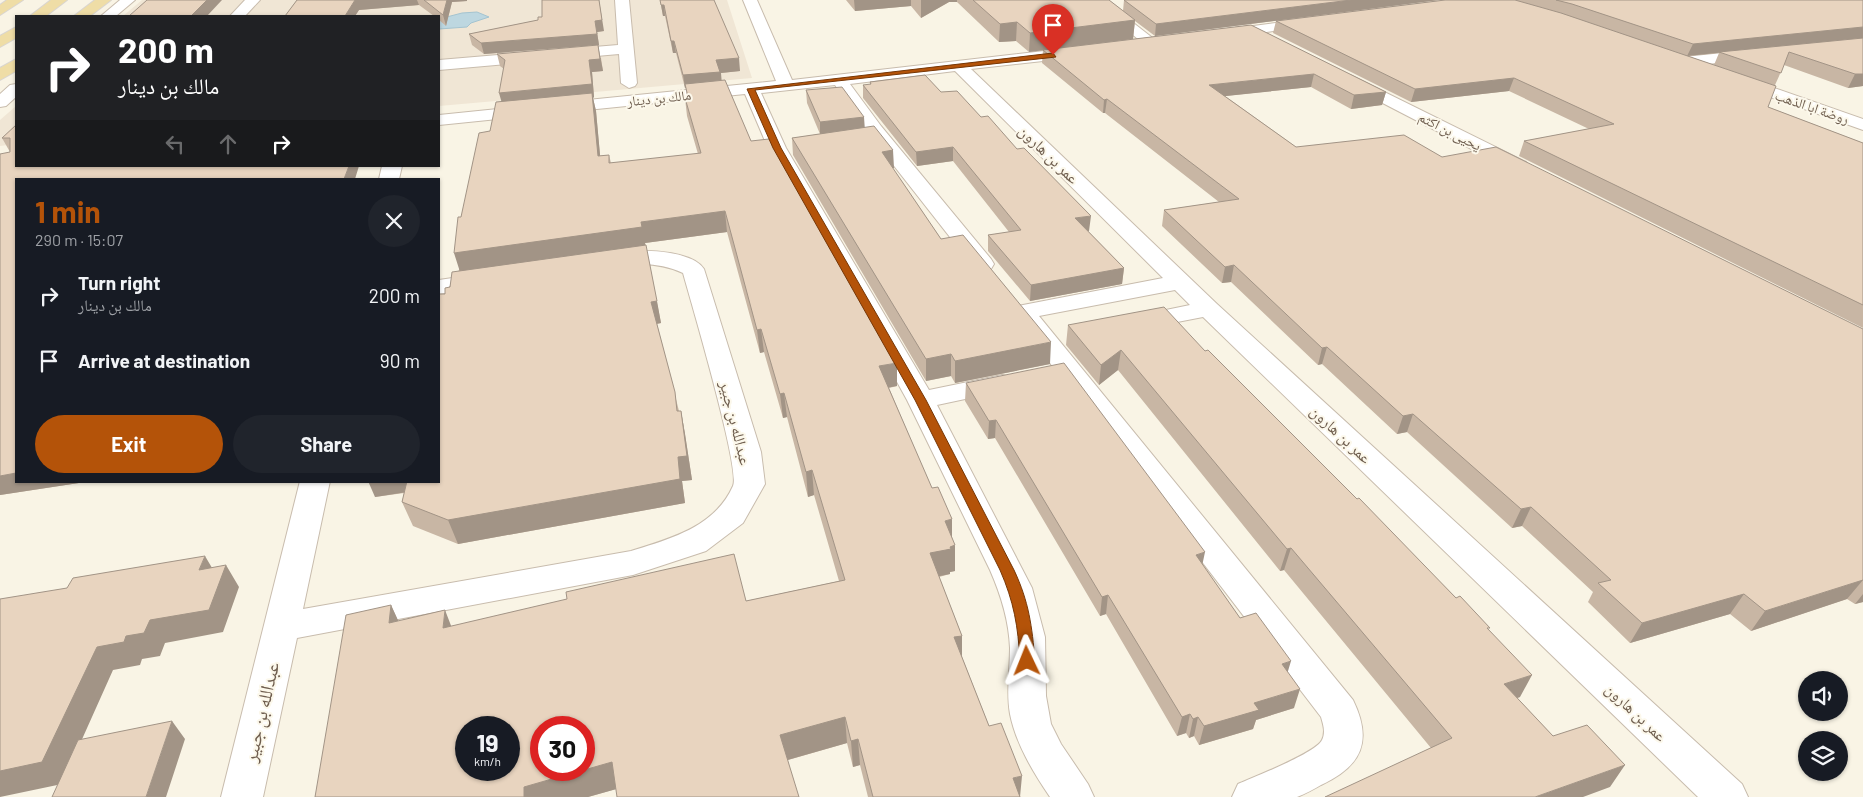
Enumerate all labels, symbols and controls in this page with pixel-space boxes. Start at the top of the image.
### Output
pin [1032,4,1074,55]
icon: arrive [1039,11,1067,39]
text: 200 m [118,28,214,70]
icon: right [35,35,100,100]
text: مالك بن دينار [118,72,219,98]
street label: مالك بن دينار [625,86,692,110]
street label: روضة ابا الذهب [1773,86,1851,128]
street label: يحيى بن اكثم [1415,108,1485,155]
street label: عمر بن هارون [1014,120,1083,188]
icon: left [161,130,189,158]
icon: ahead [214,130,242,158]
icon: right [267,130,295,158]
text: 1 min [35,193,101,229]
button: close [368,195,420,247]
text: 290 m · 15:07 [35,230,123,249]
text: Turn right [78,271,160,294]
icon: right [35,282,63,310]
text: 200 m [369,284,420,307]
text: مالك بن دينار [78,295,152,314]
icon: arrive [35,347,63,375]
text: Arrive at destination [78,349,250,372]
text: 90 m [380,349,420,372]
street label: عبدالله بن جبير [715,378,756,467]
street label: عمر بن هارون [1306,401,1376,468]
button: Exit [35,415,223,473]
button: Share [233,415,420,473]
position arrow [1000,634,1052,686]
street label: عبدالله بن جبير [238,659,284,765]
map controls [1798,671,1848,781]
button: sound [1798,671,1848,721]
street label: عمر بن هارون [1601,679,1671,746]
speed limit sign: 30 [530,716,595,781]
text: 19 [476,727,499,757]
button: layers [1798,731,1848,781]
text: km/h [474,754,501,768]

